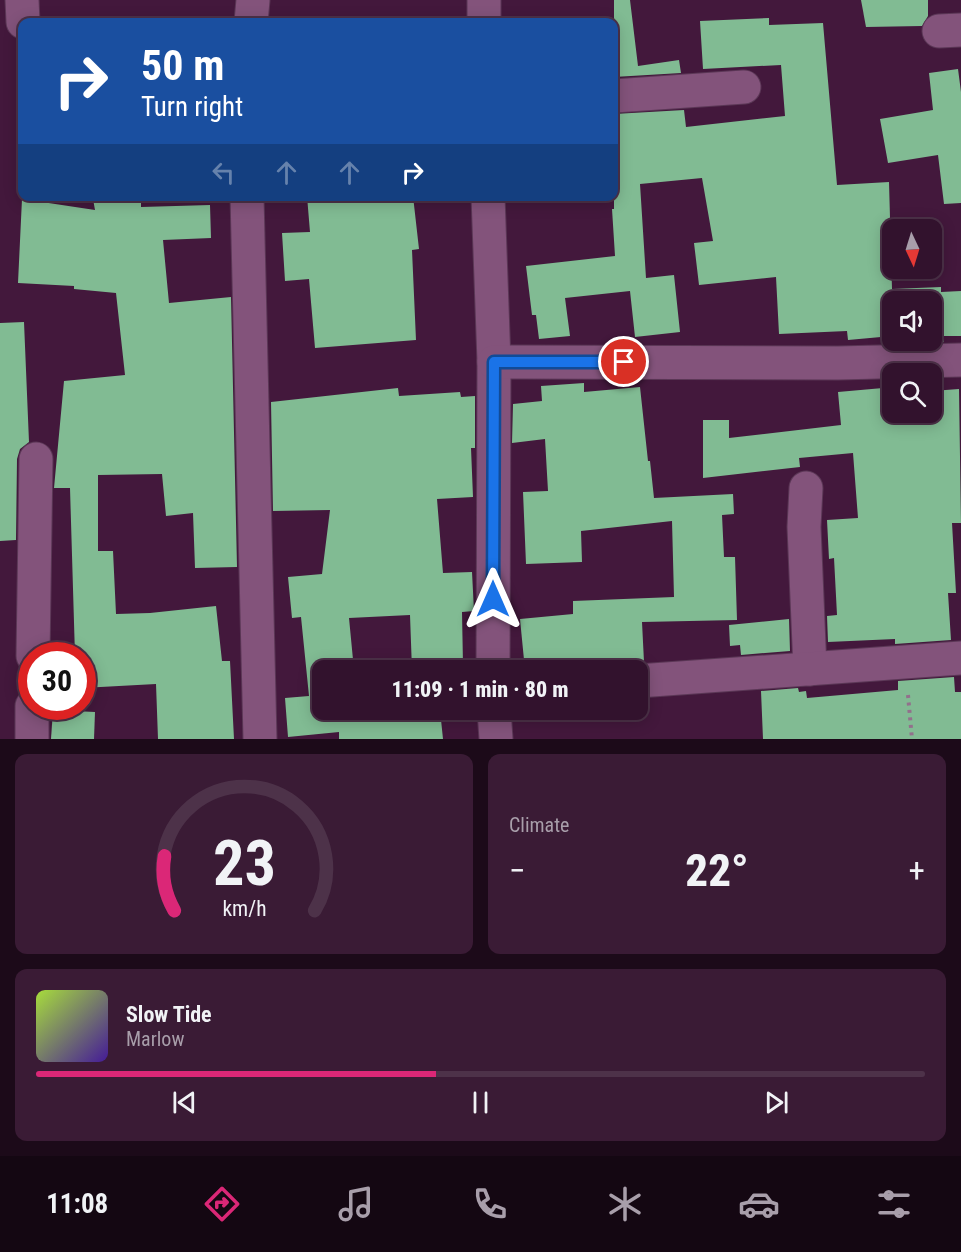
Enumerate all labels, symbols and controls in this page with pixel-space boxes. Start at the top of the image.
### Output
text: 50 m [141,41,224,90]
icon: right [42,42,120,120]
text: Turn right [141,91,243,123]
icon: left [207,156,240,189]
icon: ahead [270,156,303,189]
icon: ahead [333,156,366,189]
icon: right [396,156,429,189]
north arrow [882,219,942,279]
map controls [882,219,942,423]
button: sound [882,291,942,351]
pin [598,336,649,387]
icon: arrive [607,345,640,378]
button: search [882,363,942,423]
position arrow [461,567,525,631]
speed limit sign: 30 [18,642,96,720]
text: 11:09 · 1 min · 80 m [392,677,568,702]
text: Climate [509,813,569,837]
text: 23 [212,827,276,900]
text: 22° [685,844,749,897]
text: − [509,851,526,890]
text: + [909,851,925,890]
text: km/h [222,896,266,921]
text: Slow Tide [126,1002,212,1027]
text: Marlow [126,1027,184,1051]
icon: previous [168,1086,201,1119]
icon: pause [464,1086,497,1119]
icon: next [760,1086,793,1119]
icon: directions [201,1183,243,1225]
icon: music [335,1183,377,1225]
icon: phone [469,1183,511,1225]
icon: climate [604,1183,646,1225]
icon: car [738,1183,780,1225]
icon: filters [873,1183,915,1225]
text: 11:08 [46,1188,108,1220]

